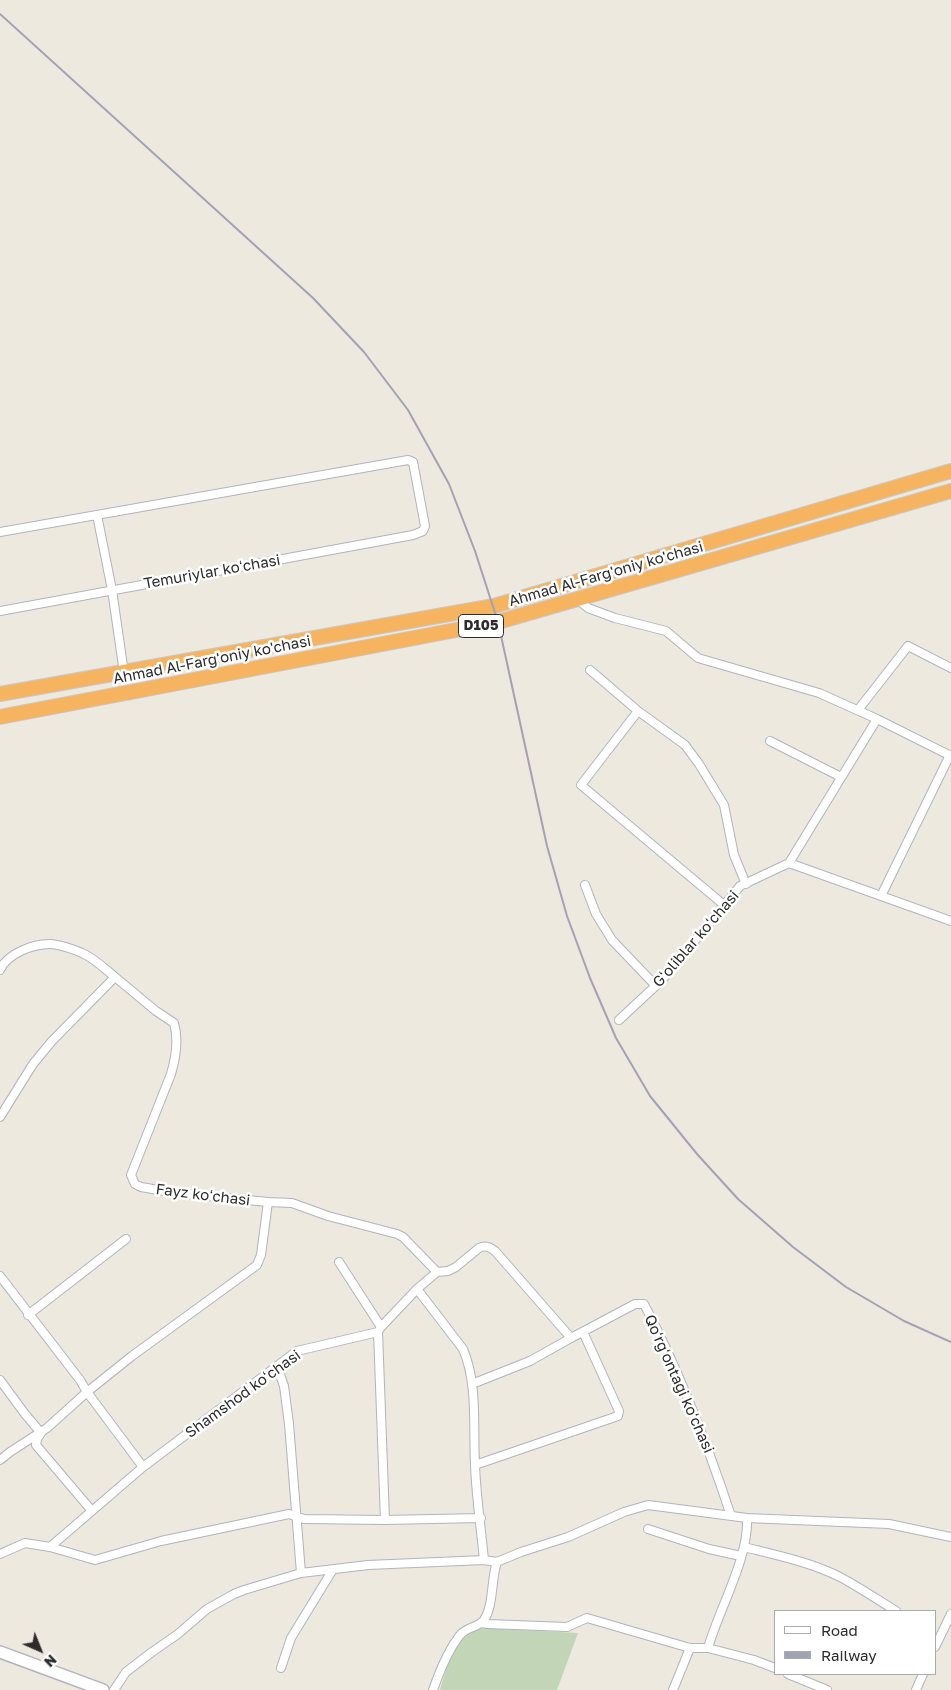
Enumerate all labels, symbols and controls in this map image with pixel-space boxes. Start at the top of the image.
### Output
street label: Ahmad Al-Farg'oniy ko'chasi [507,538,705,610]
street label: Temuriylar koʻchasi [142,551,282,593]
road number: D105 [458,614,504,638]
street label: Ahmad Al-Farg'oniy ko'chasi [112,632,312,688]
street label: Gʻoliblar koʻchasi [649,887,743,991]
street label: Fayz koʻchasi [155,1180,251,1210]
street label: Qoʻrgʻontagi koʻchasi [640,1312,718,1456]
street label: Shamshod koʻchasi [182,1346,304,1442]
legend [774,1610,936,1675]
text: Road [821,1621,858,1639]
north arrow [15,1625,65,1675]
text: Railway [821,1646,877,1664]
text: N [41,1651,61,1671]

